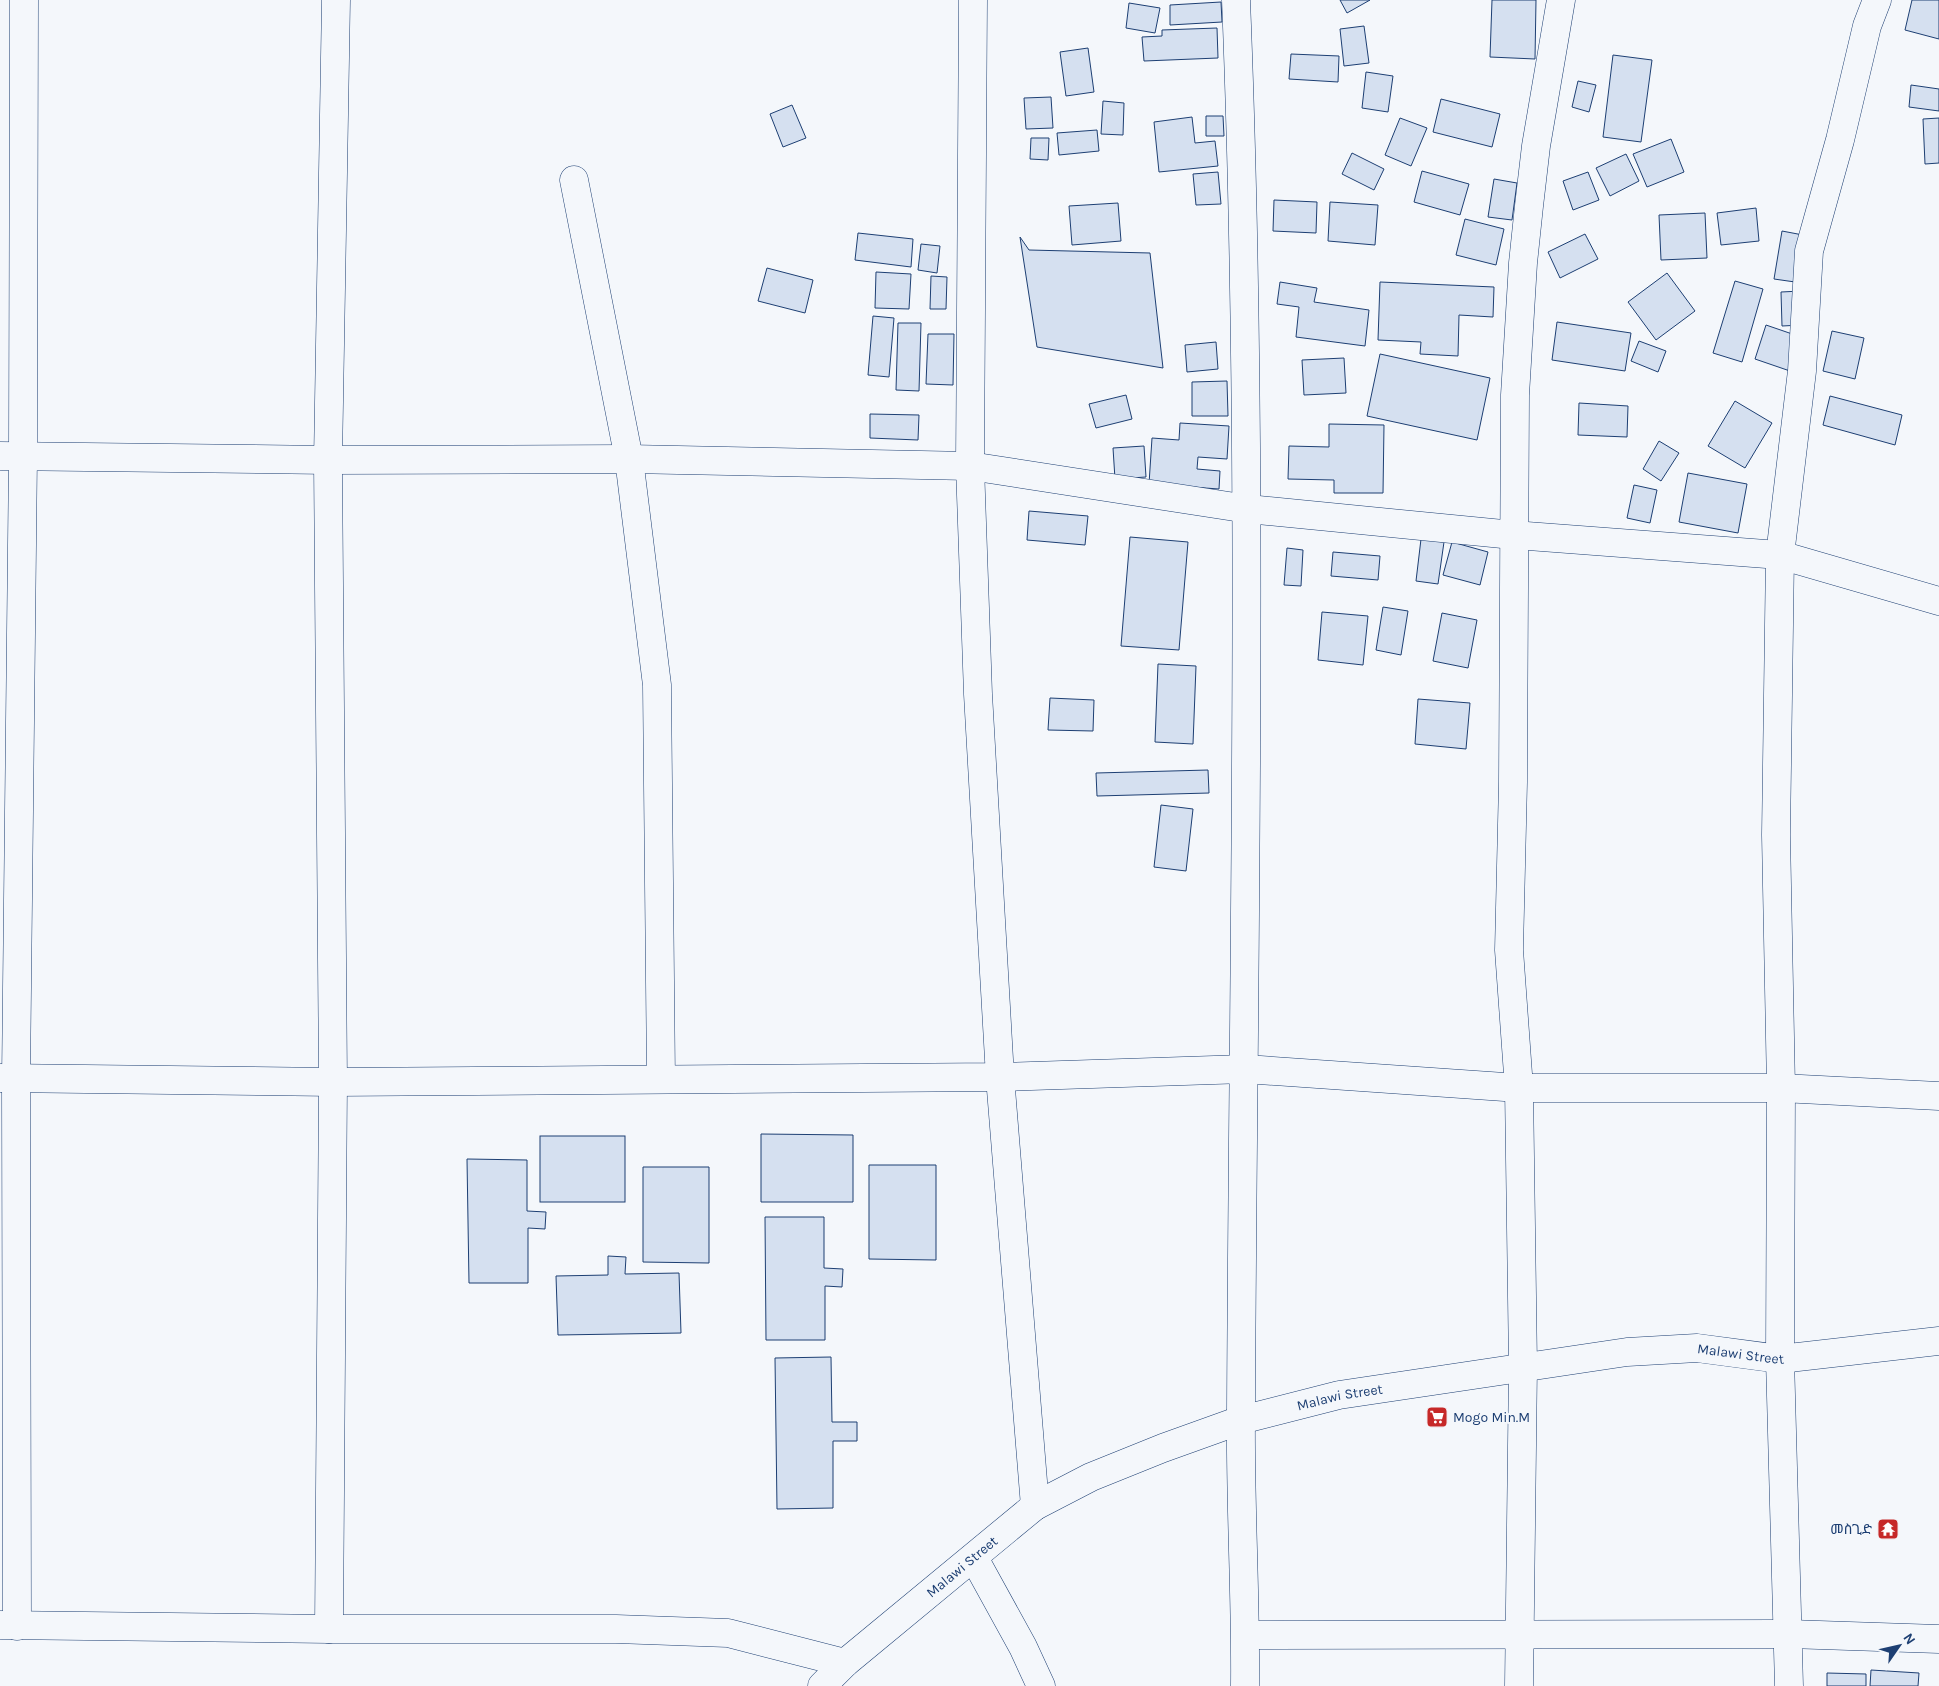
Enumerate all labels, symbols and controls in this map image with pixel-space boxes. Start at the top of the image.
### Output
street label: Malawi Street [1696,1340,1785,1368]
street label: Malawi Street [1295,1380,1384,1414]
supermarket icon: Mogo Min.M [1425,1405,1449,1429]
place label: Mogo Min.M [1453,1409,1530,1426]
temple icon: መስጊድ [1876,1517,1900,1541]
place label: መስጊድ [1830,1521,1872,1538]
street label: Malawi Street [923,1532,1001,1601]
north arrow [1874,1621,1924,1671]
text: N [1900,1630,1919,1648]

